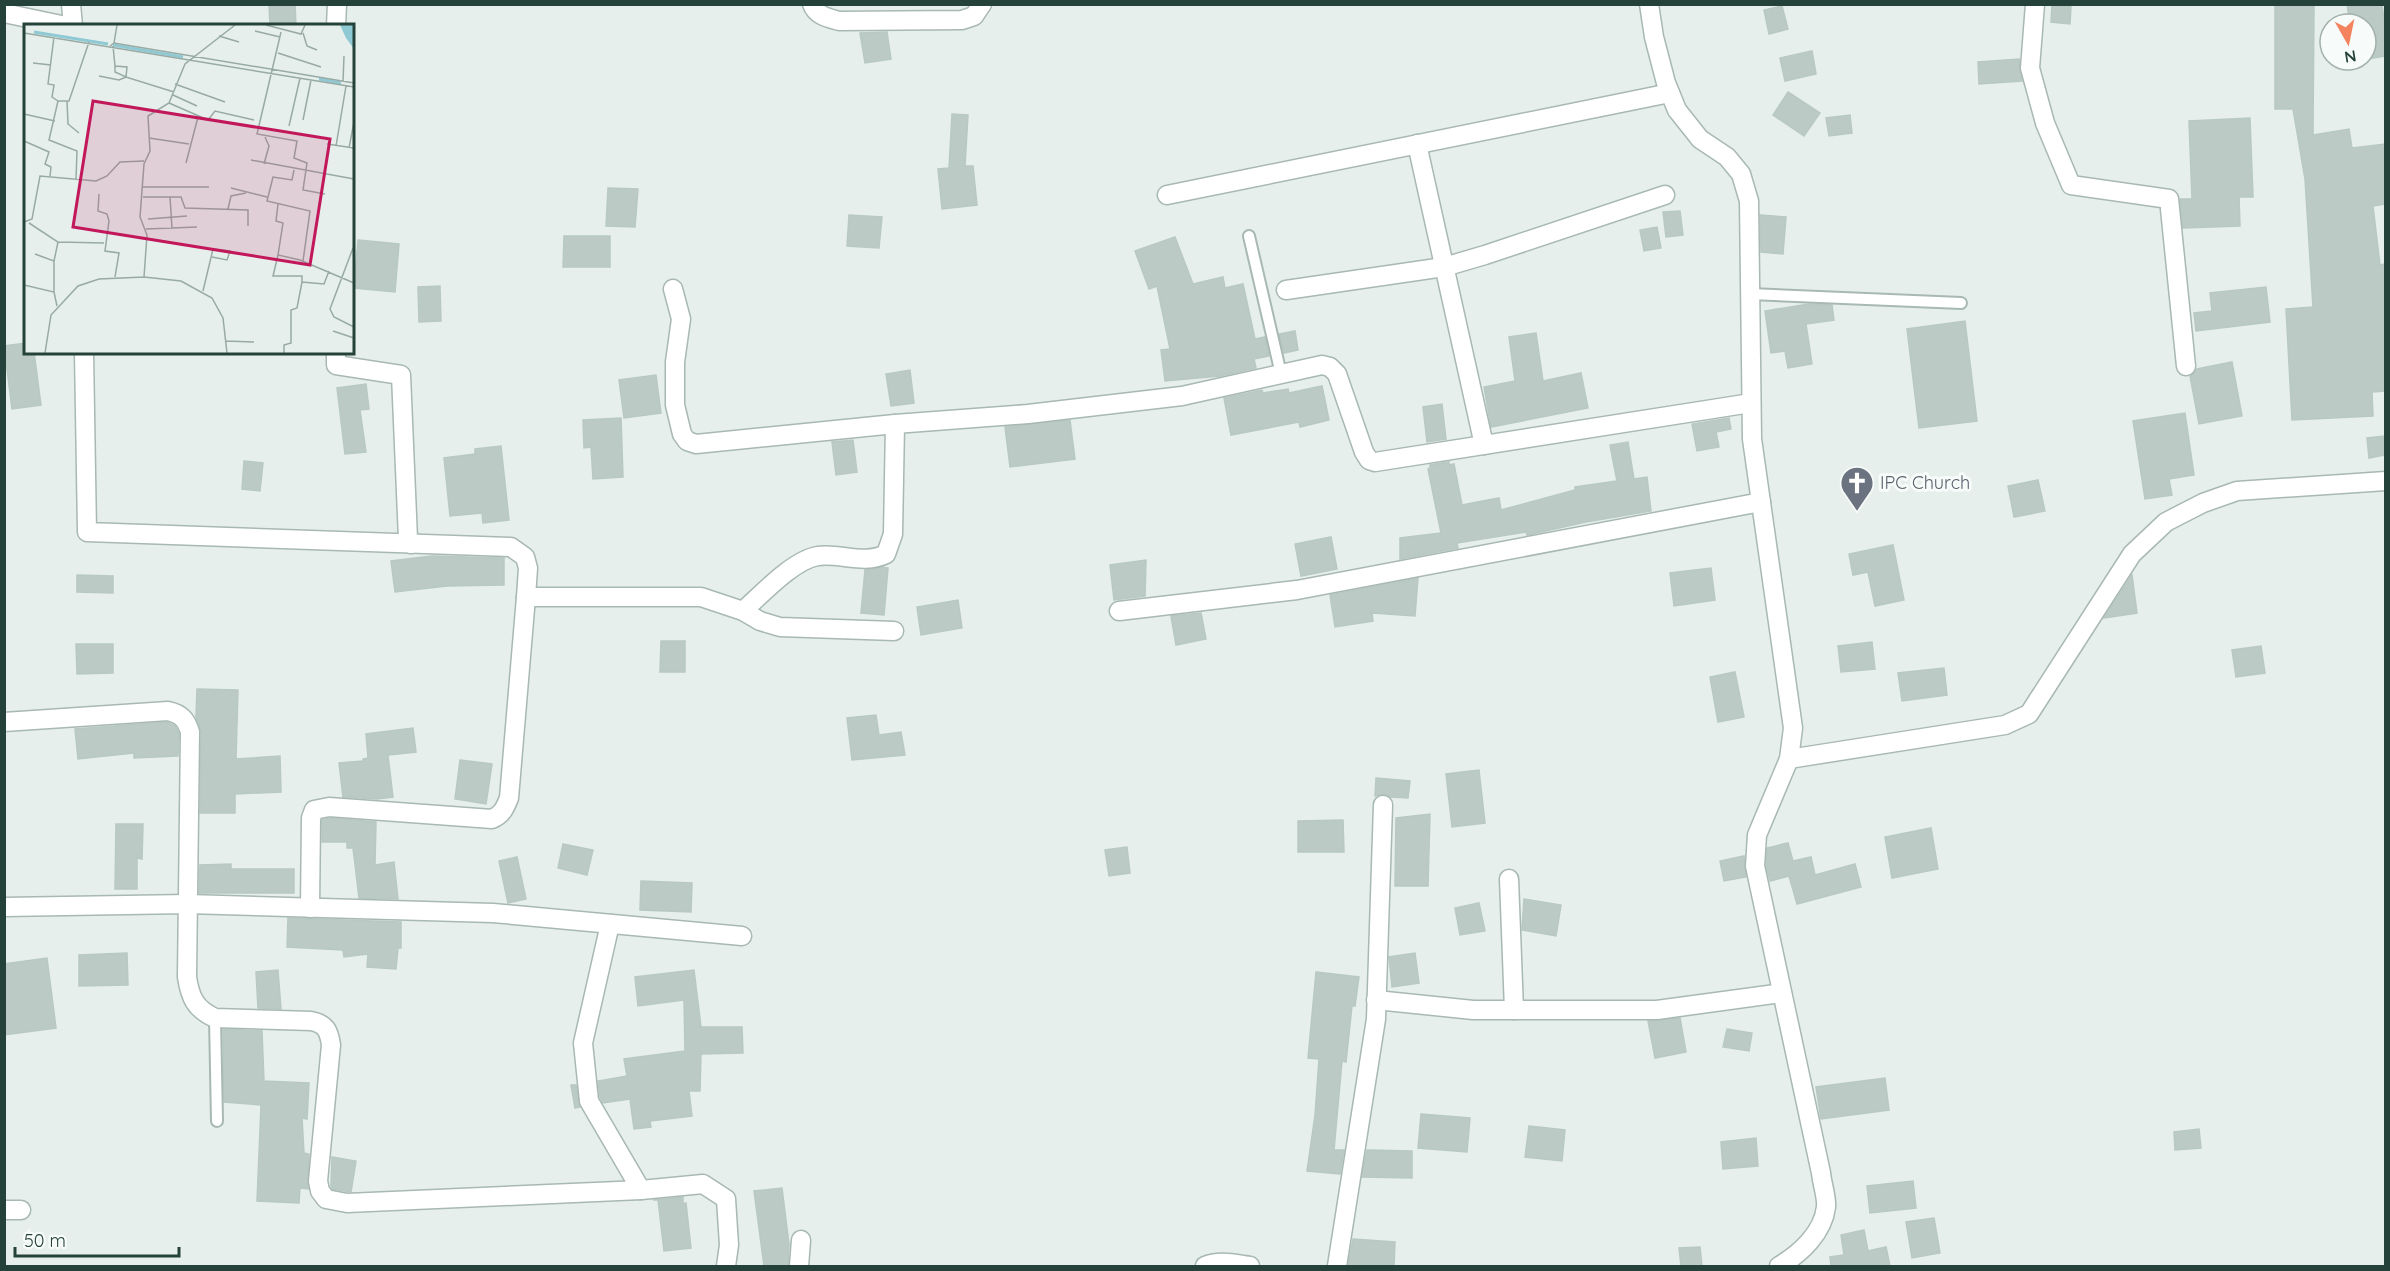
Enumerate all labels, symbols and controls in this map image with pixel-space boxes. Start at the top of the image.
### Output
north arrow [2318,12,2378,72]
inset map [24,24,354,354]
text: N [2343,46,2358,68]
church icon: IPC Church [1839,465,1875,512]
place label: IPC Church [1880,471,1970,494]
scale bar [15,1220,178,1258]
text: 50 m [24,1229,66,1252]

